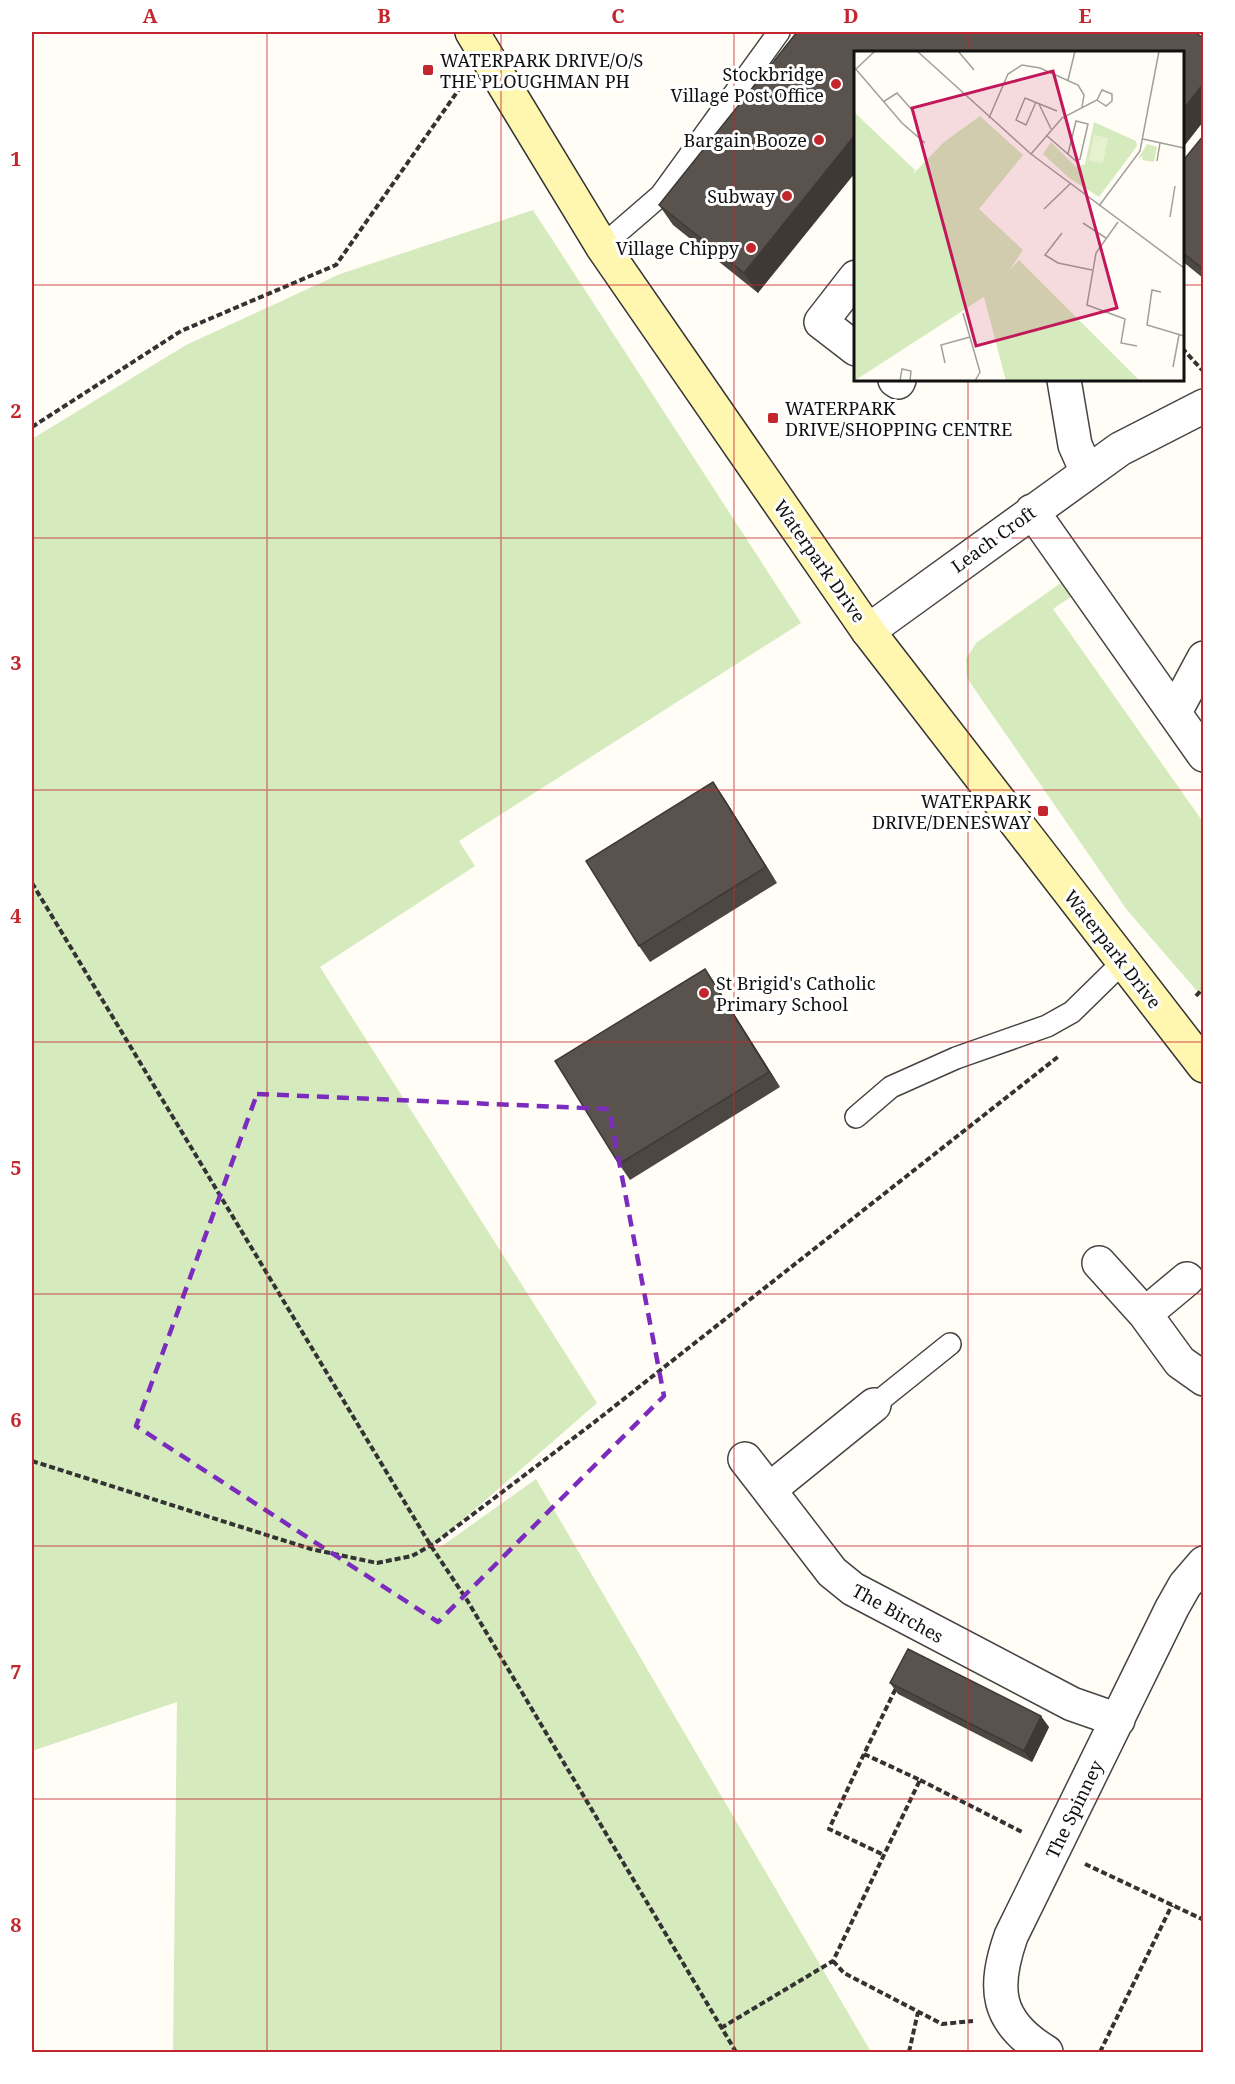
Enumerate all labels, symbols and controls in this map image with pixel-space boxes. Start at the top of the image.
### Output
text: A [142,2,158,29]
text: B [377,2,391,29]
text: C [611,2,625,29]
text: D [843,2,859,29]
text: E [1078,2,1092,29]
place label: WATERPARK DRIVE/O/S THE PLOUGHMAN PH [440,48,643,93]
inset map [854,51,1184,381]
place label: Stockbridge Village Post Office [671,62,824,107]
marker: WATERPARK DRIVE/O/S THE PLOUGHMAN PH [421,63,435,77]
marker: Stockbridge Village Post Office [829,77,843,91]
place label: Bargain Booze [683,128,807,152]
marker: Bargain Booze [812,133,826,147]
text: 1 [10,145,22,172]
place label: Subway [707,184,776,208]
marker: Subway [780,189,794,203]
place label: Village Chippy [616,236,740,260]
marker: Village Chippy [744,241,758,255]
place label: WATERPARK DRIVE/SHOPPING CENTRE [785,396,1012,441]
text: 2 [10,397,22,424]
marker: WATERPARK DRIVE/SHOPPING CENTRE [766,411,780,425]
street label: Waterpark Drive [769,495,871,627]
street label: Leach Croft [946,500,1040,578]
text: 3 [10,649,22,676]
place label: WATERPARK DRIVE/DENESWAY [872,789,1032,834]
marker: WATERPARK DRIVE/DENESWAY [1036,804,1050,818]
street label: Waterpark Drive [1059,885,1167,1013]
text: 4 [10,902,22,929]
place label: St Brigid's Catholic Primary School [716,971,876,1016]
marker: St Brigid's Catholic Primary School [697,986,711,1000]
text: 5 [10,1154,22,1181]
text: 6 [10,1406,22,1433]
street label: The Birches [848,1578,948,1648]
text: 7 [10,1658,22,1685]
street label: The Spinney [1040,1755,1108,1862]
text: 8 [10,1911,22,1938]

